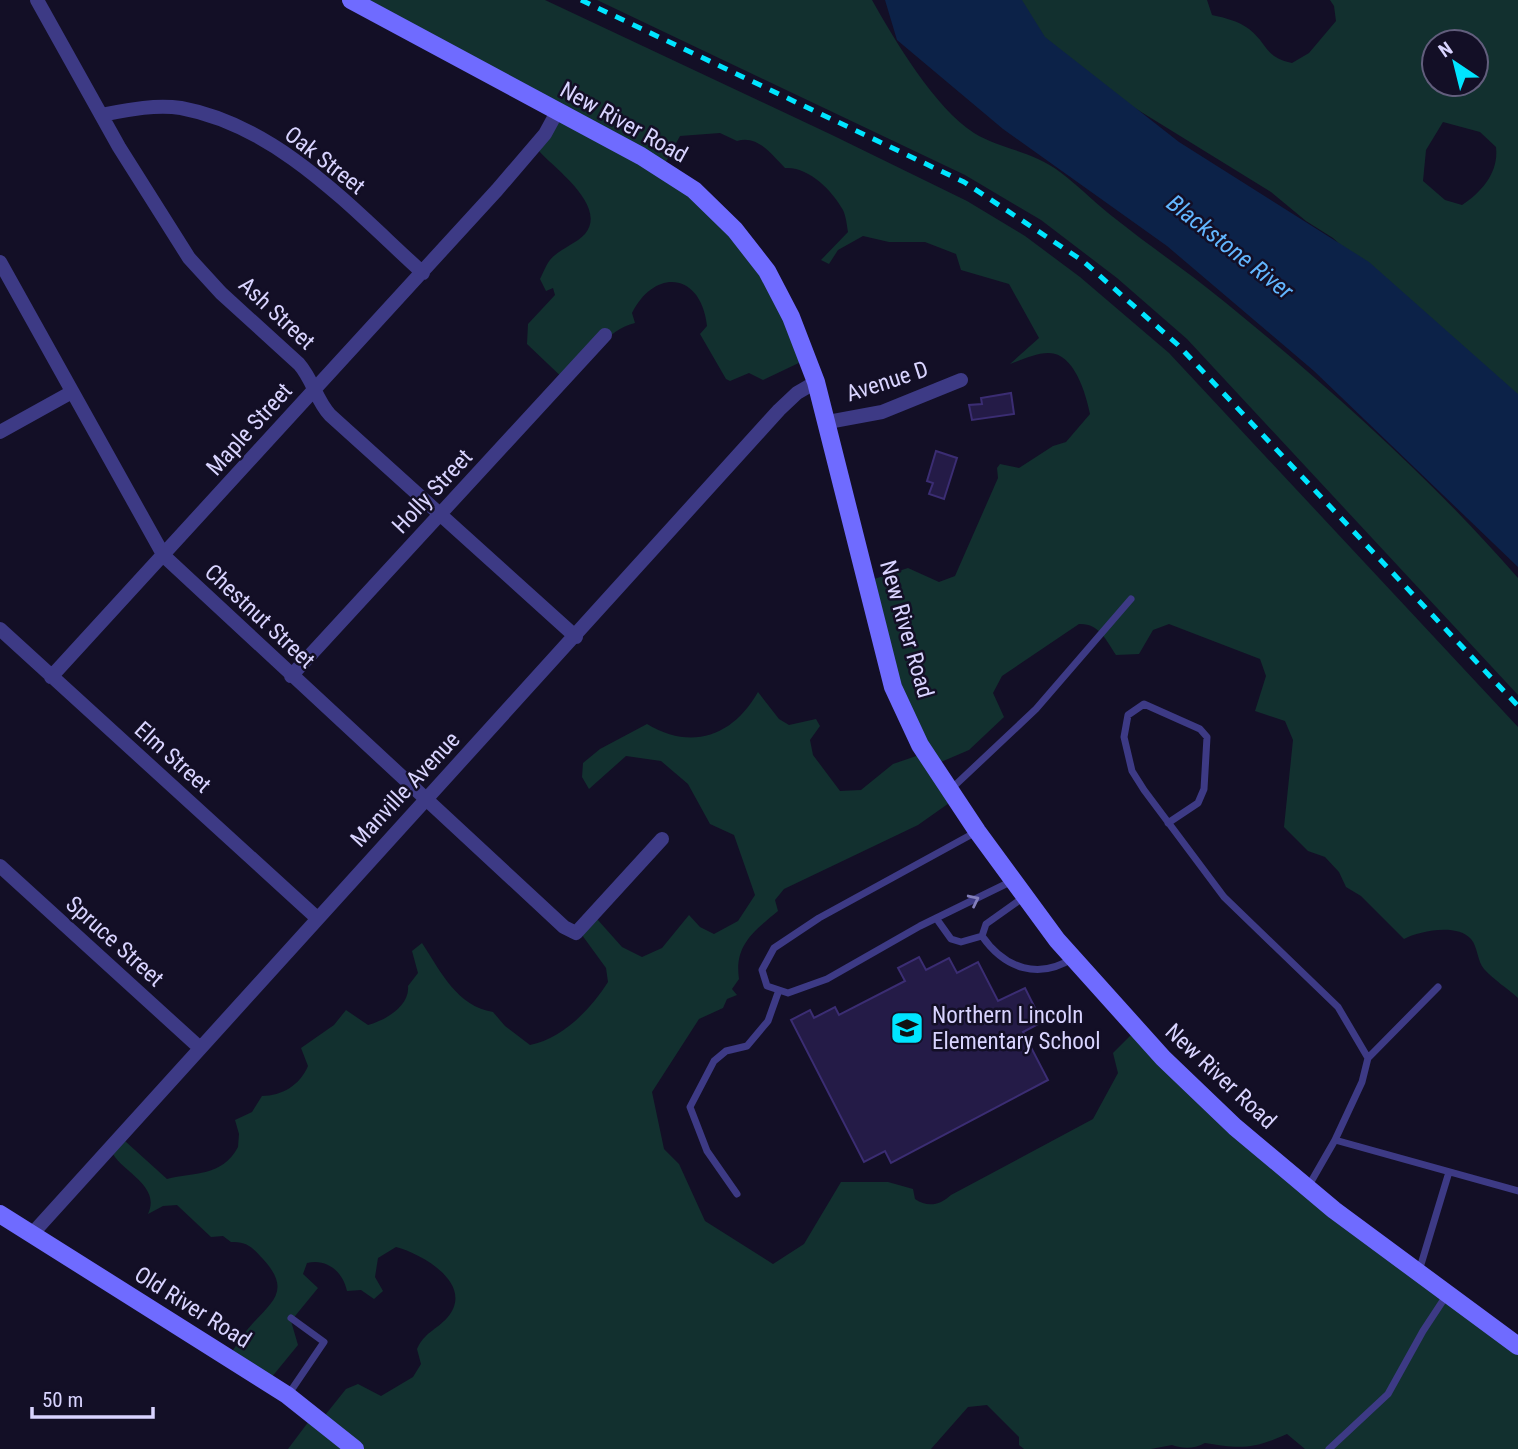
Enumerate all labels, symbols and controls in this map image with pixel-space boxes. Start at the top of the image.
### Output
north arrow [1420,28,1490,98]
text: N [1434,37,1457,62]
street label: New River Road [555,76,692,169]
street label: Oak Street [279,121,370,200]
water label: Blackstone River [1161,189,1299,306]
street label: Ash Street [233,271,320,355]
street label: Avenue D [843,356,932,407]
street label: Maple Street [201,378,298,481]
street label: Holly Street [387,444,478,539]
street label: New River Road [874,557,939,701]
street label: Chestnut Street [199,559,320,674]
street label: Elm Street [129,716,216,799]
street label: Manville Avenue [345,726,466,852]
street label: Spruce Street [60,891,169,992]
one-way arrow [967,894,979,908]
place label: Northern Lincoln Elementary School [932,1002,1101,1055]
school or university icon: Northern Lincoln Elementary School [888,1009,926,1047]
street label: New River Road [1160,1018,1282,1135]
street label: Old River Road [130,1261,256,1354]
scale bar [32,1376,152,1420]
text: 50 m [42,1388,83,1412]

